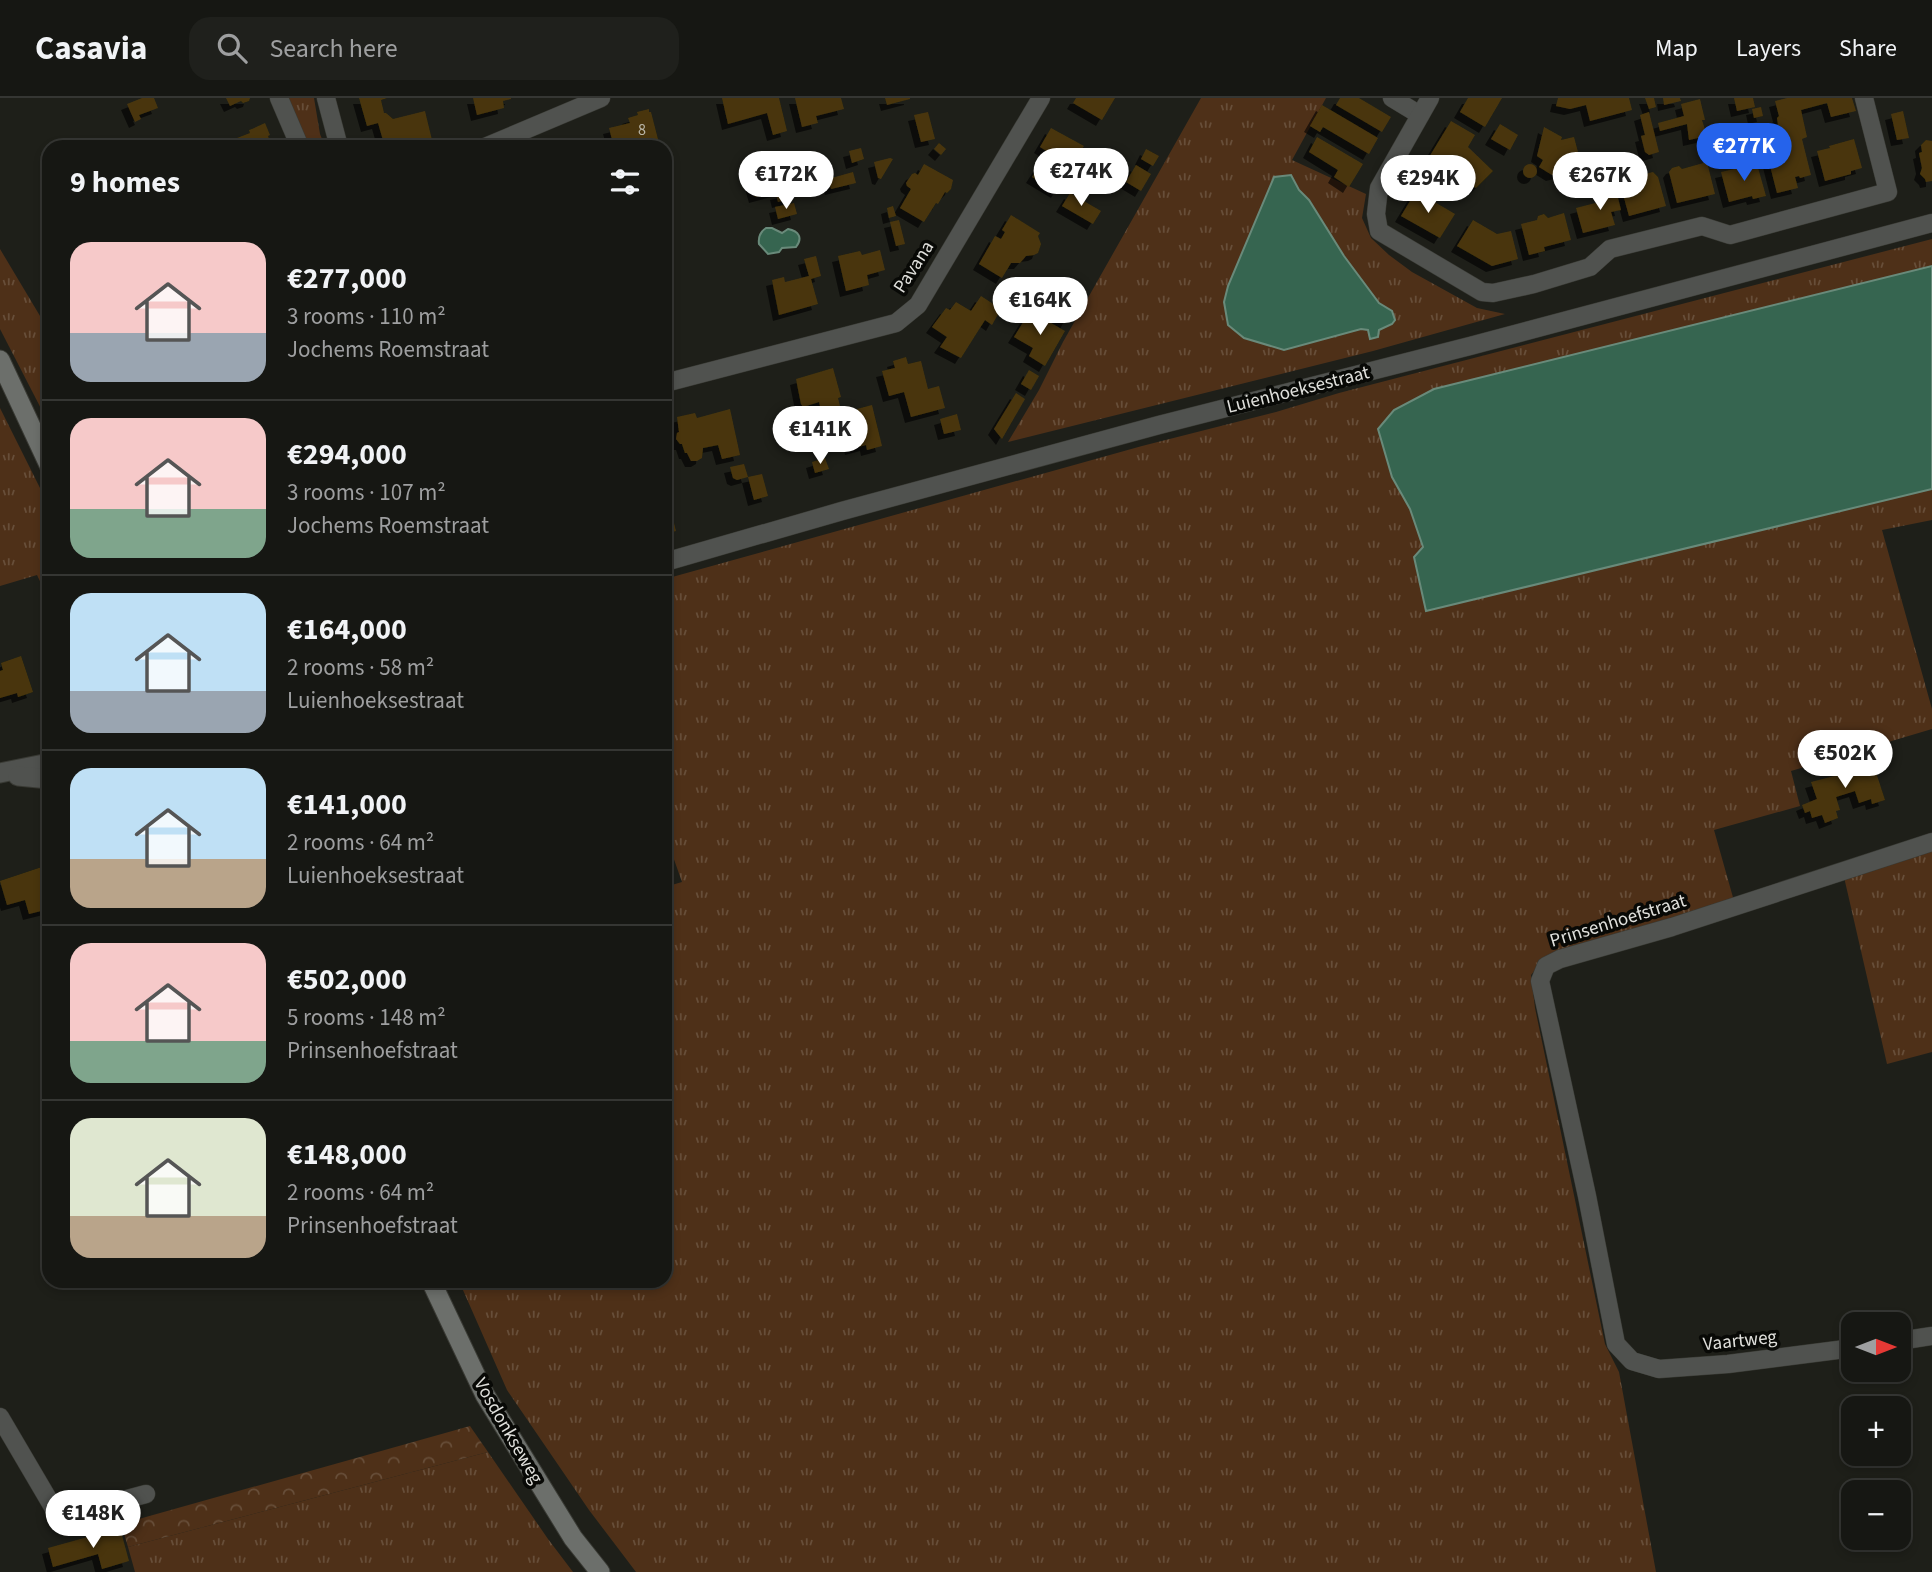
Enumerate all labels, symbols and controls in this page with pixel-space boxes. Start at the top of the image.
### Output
search box [189,17,679,80]
text: Casavia [35,25,147,72]
icon: search [213,29,251,67]
text: Search here [269,30,398,67]
text: Map [1655,31,1698,66]
text: Layers [1736,31,1801,66]
text: Share [1839,31,1897,66]
house number: 8 [638,119,646,141]
pin: €277K [1695,123,1793,183]
text: €277K [1713,129,1775,162]
pin: €274K [1032,148,1130,208]
pin: €172K [737,152,835,211]
pin: €267K [1551,152,1649,212]
text: €274K [1050,154,1112,187]
pin: €294K [1379,156,1477,215]
text: €172K [755,157,817,190]
text: €267K [1569,158,1631,191]
text: 9 homes [70,161,180,204]
text: €294K [1397,161,1459,194]
icon: filters [606,163,644,201]
street label: Pavana [887,236,941,298]
text: €277,000 [287,257,407,300]
icon: home [126,270,210,354]
pin: €164K [991,278,1089,337]
text: €164K [1009,283,1071,316]
text: 3 rooms · 110 m² [287,300,446,333]
text: Jochems Roemstraat [287,333,489,366]
street label: Luienhoeksestraat [1224,359,1373,421]
pin: €141K [771,406,869,466]
text: €141K [789,412,851,445]
text: €294,000 [287,433,407,476]
icon: home [126,446,210,530]
text: 3 rooms · 107 m² [287,476,446,509]
text: Jochems Roemstraat [287,509,489,542]
text: €164,000 [287,608,407,651]
icon: home [126,621,210,705]
text: 2 rooms · 58 m² [287,651,434,684]
text: Luienhoeksestraat [287,684,464,717]
pin: €502K [1796,730,1894,790]
text: €502K [1814,736,1876,769]
text: €141,000 [287,783,407,826]
icon: home [126,796,210,880]
text: 2 rooms · 64 m² [287,826,434,859]
text: Luienhoeksestraat [287,859,464,892]
street label: Prinsenhoefstraat [1547,887,1690,955]
text: €502,000 [287,958,407,1001]
icon: home [126,971,210,1055]
text: 5 rooms · 148 m² [287,1001,446,1034]
text: Prinsenhoefstraat [287,1034,458,1067]
text: €148,000 [287,1133,407,1176]
icon: home [126,1146,210,1230]
text: 2 rooms · 64 m² [287,1176,434,1209]
text: Prinsenhoefstraat [287,1209,458,1242]
north arrow [1841,1312,1911,1382]
map controls [1841,1312,1911,1550]
street label: Vaartweg [1702,1324,1779,1358]
street label: Vosdonkseweg [467,1373,549,1489]
button: + [1841,1396,1911,1466]
button: − [1841,1480,1911,1550]
pin: €148K [44,1490,142,1550]
text: €148K [62,1496,124,1529]

